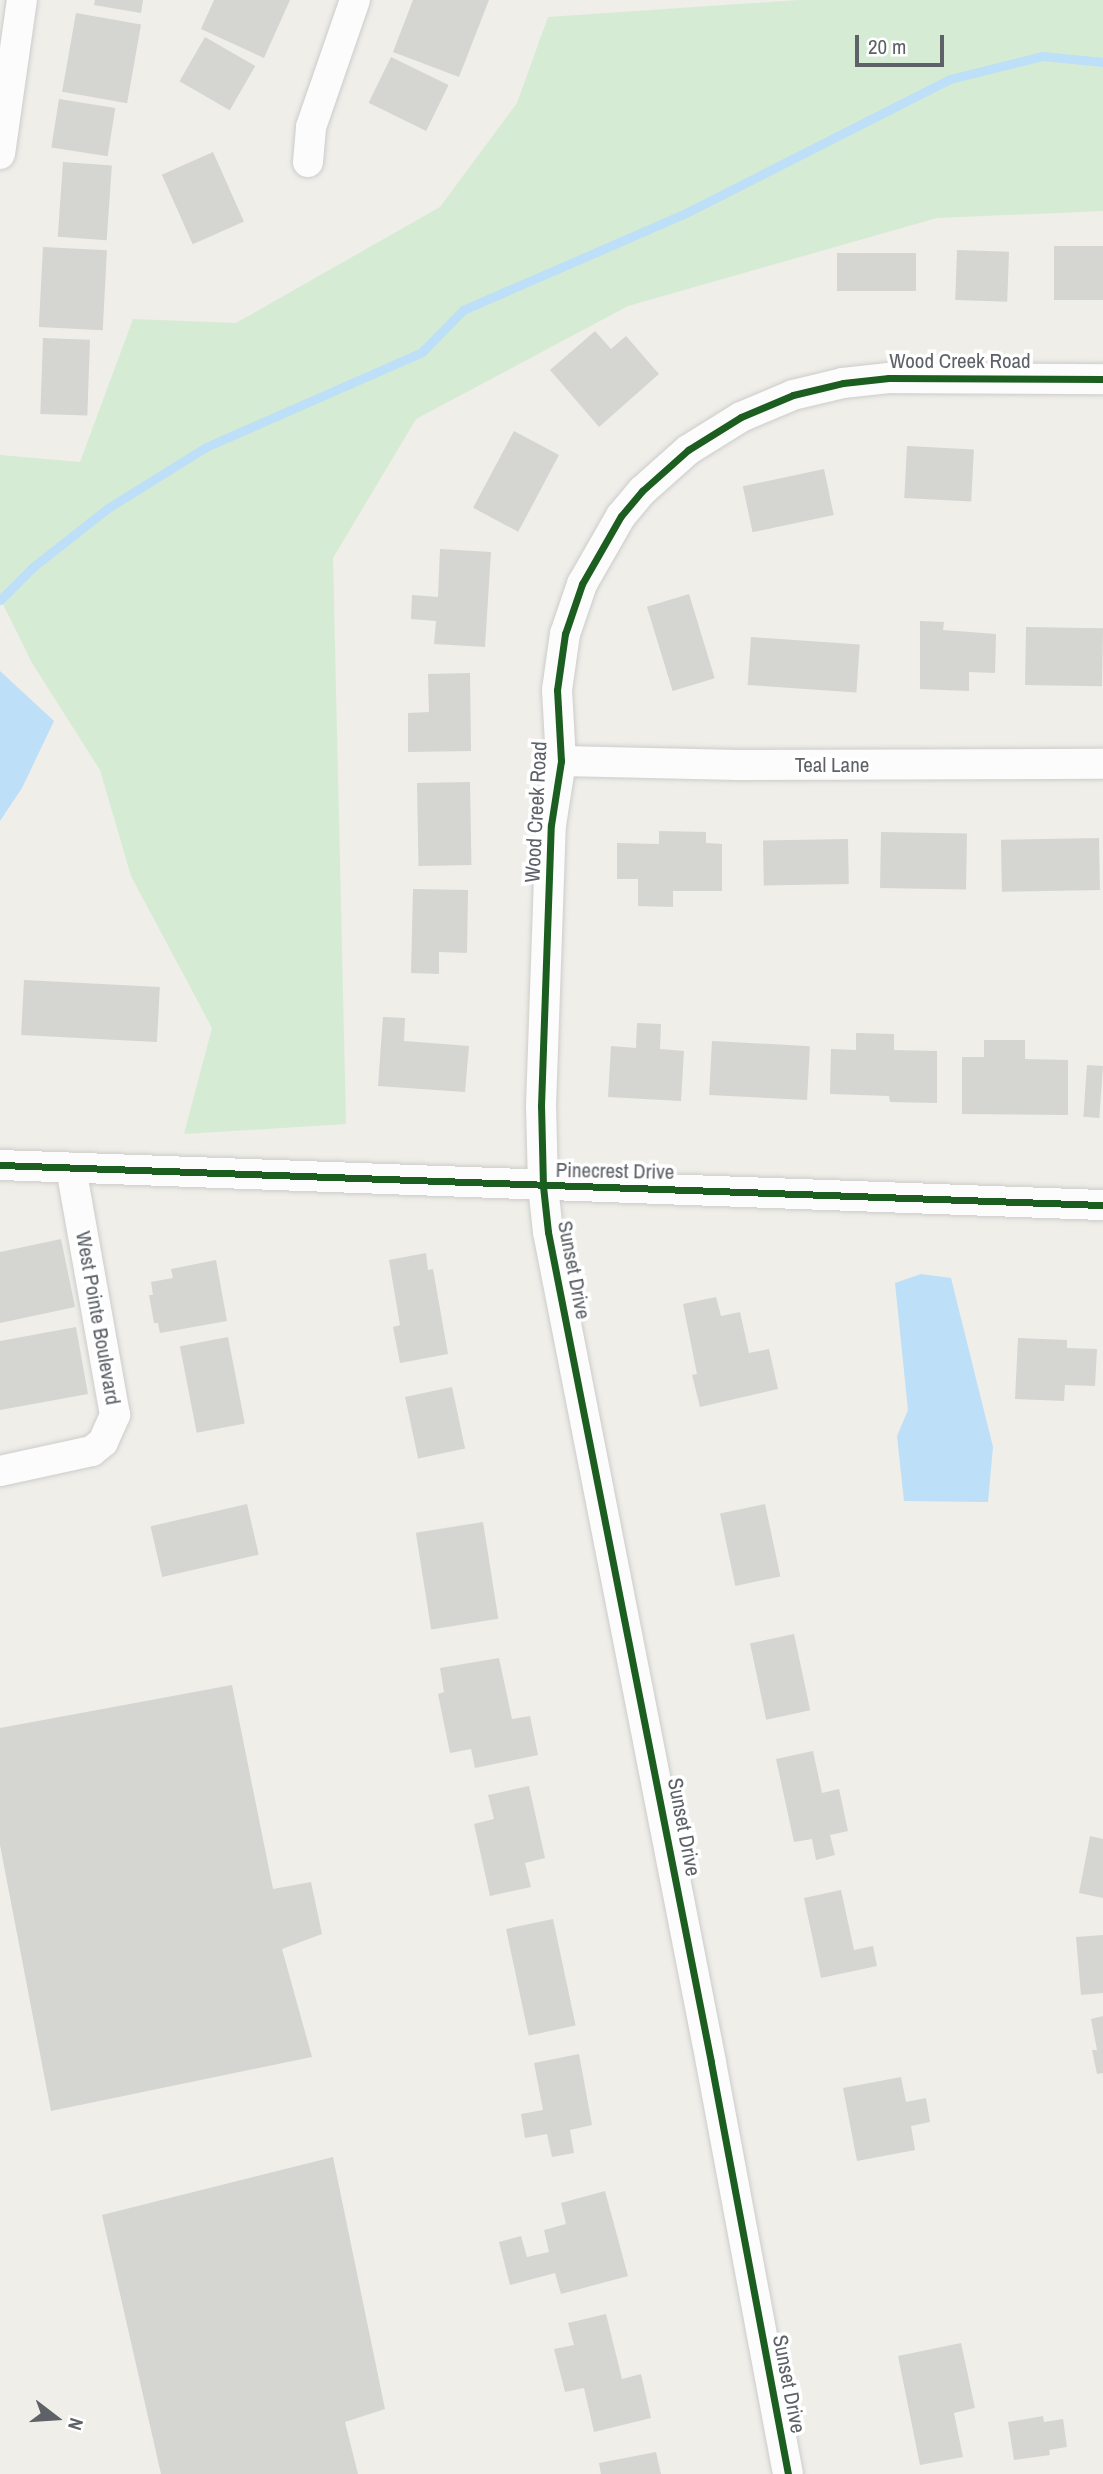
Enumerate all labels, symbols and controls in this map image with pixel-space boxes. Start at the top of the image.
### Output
scale bar [858,21,947,65]
text: 20 m [868,32,906,61]
street label: Wood Creek Road [889,348,1031,374]
street label: Wood Creek Road [520,741,552,883]
street label: Teal Lane [795,752,869,778]
street label: Pinecrest Drive [555,1157,675,1185]
street label: Sunset Drive [552,1219,596,1321]
street label: West Pointe Boulevard [70,1229,126,1407]
street label: Sunset Drive [662,1776,706,1878]
street label: Sunset Drive [767,2333,811,2435]
north arrow [21,2383,91,2453]
text: N [62,2415,90,2433]

